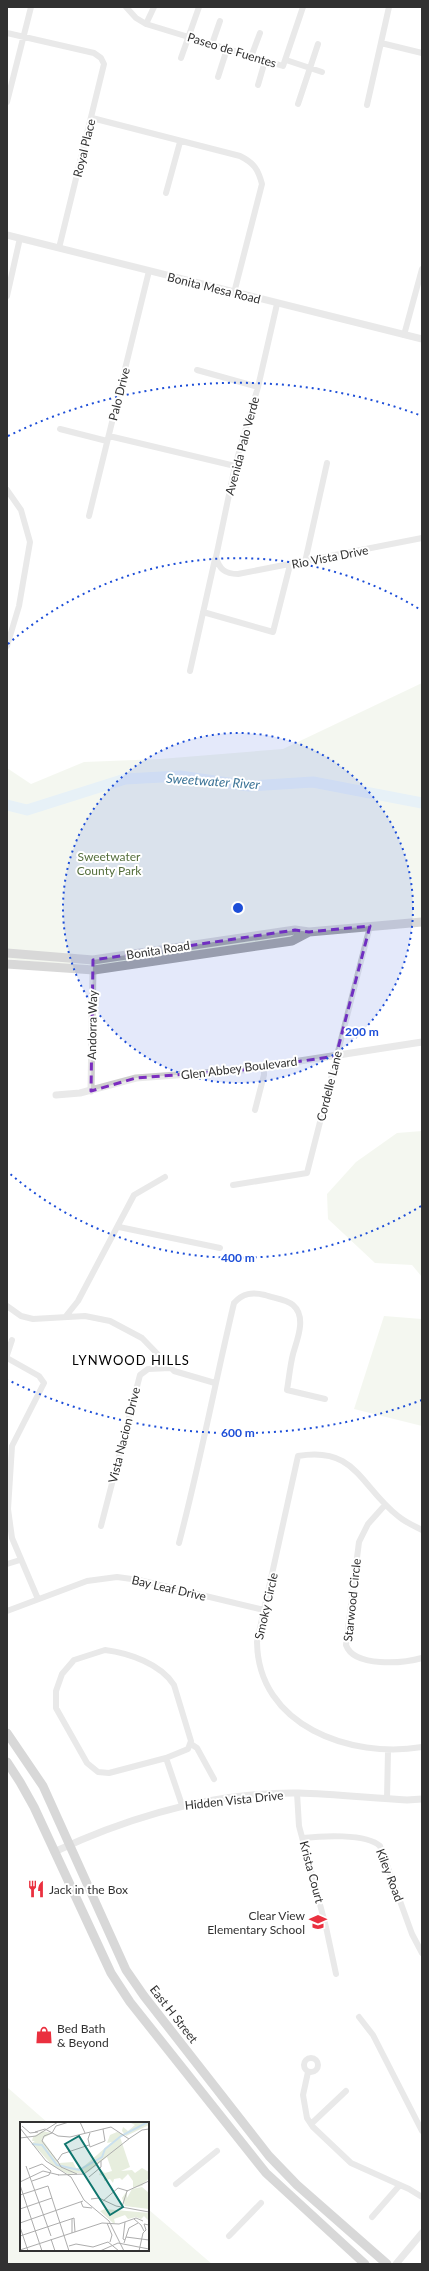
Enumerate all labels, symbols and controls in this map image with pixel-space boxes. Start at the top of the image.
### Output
street label: Paseo de Fuentes [186,29,278,71]
street label: Royal Place [70,117,98,179]
street label: Bonita Mesa Road [166,269,262,307]
street label: Palo Drive [105,366,133,422]
street label: Avenida Palo Verde [222,395,262,497]
street label: Rio Vista Drive [290,542,370,572]
water label: Sweetwater River [166,770,261,792]
park label: Sweetwater County Park [77,849,142,878]
centre of rings [231,901,245,915]
street label: Bonita Road [125,938,191,962]
street label: Andorra Way [84,989,100,1060]
text: 200 m [345,1024,379,1039]
street label: Cordelle Lane [313,1049,345,1123]
street label: Glen Abbey Boulevard [180,1053,298,1083]
text: 400 m [221,1250,255,1265]
district label: LYNWOOD HILLS [72,1352,190,1368]
street label: Vista Nacion Drive [105,1386,143,1484]
text: 600 m [221,1425,255,1440]
street label: Starwood Circle [340,1558,364,1642]
street label: Smoky Circle [251,1571,281,1641]
street label: Bay Leaf Drive [130,1572,208,1604]
street label: Hidden Vista Drive [184,1787,284,1813]
street label: Krista Court [296,1839,328,1905]
street label: Kiley Road [373,1846,407,1904]
restaurant icon: Jack in the Box [26,1879,46,1899]
place label: Jack in the Box [49,1882,128,1897]
place label: Clear View Elementary School [207,1908,306,1937]
school or university icon: Clear View Elementary School [308,1912,328,1932]
street label: East H Street [147,1982,202,2046]
place label: Bed Bath & Beyond [57,2021,109,2050]
shop icon: Bed Bath & Beyond [34,2025,54,2045]
inset map [20,2122,149,2251]

